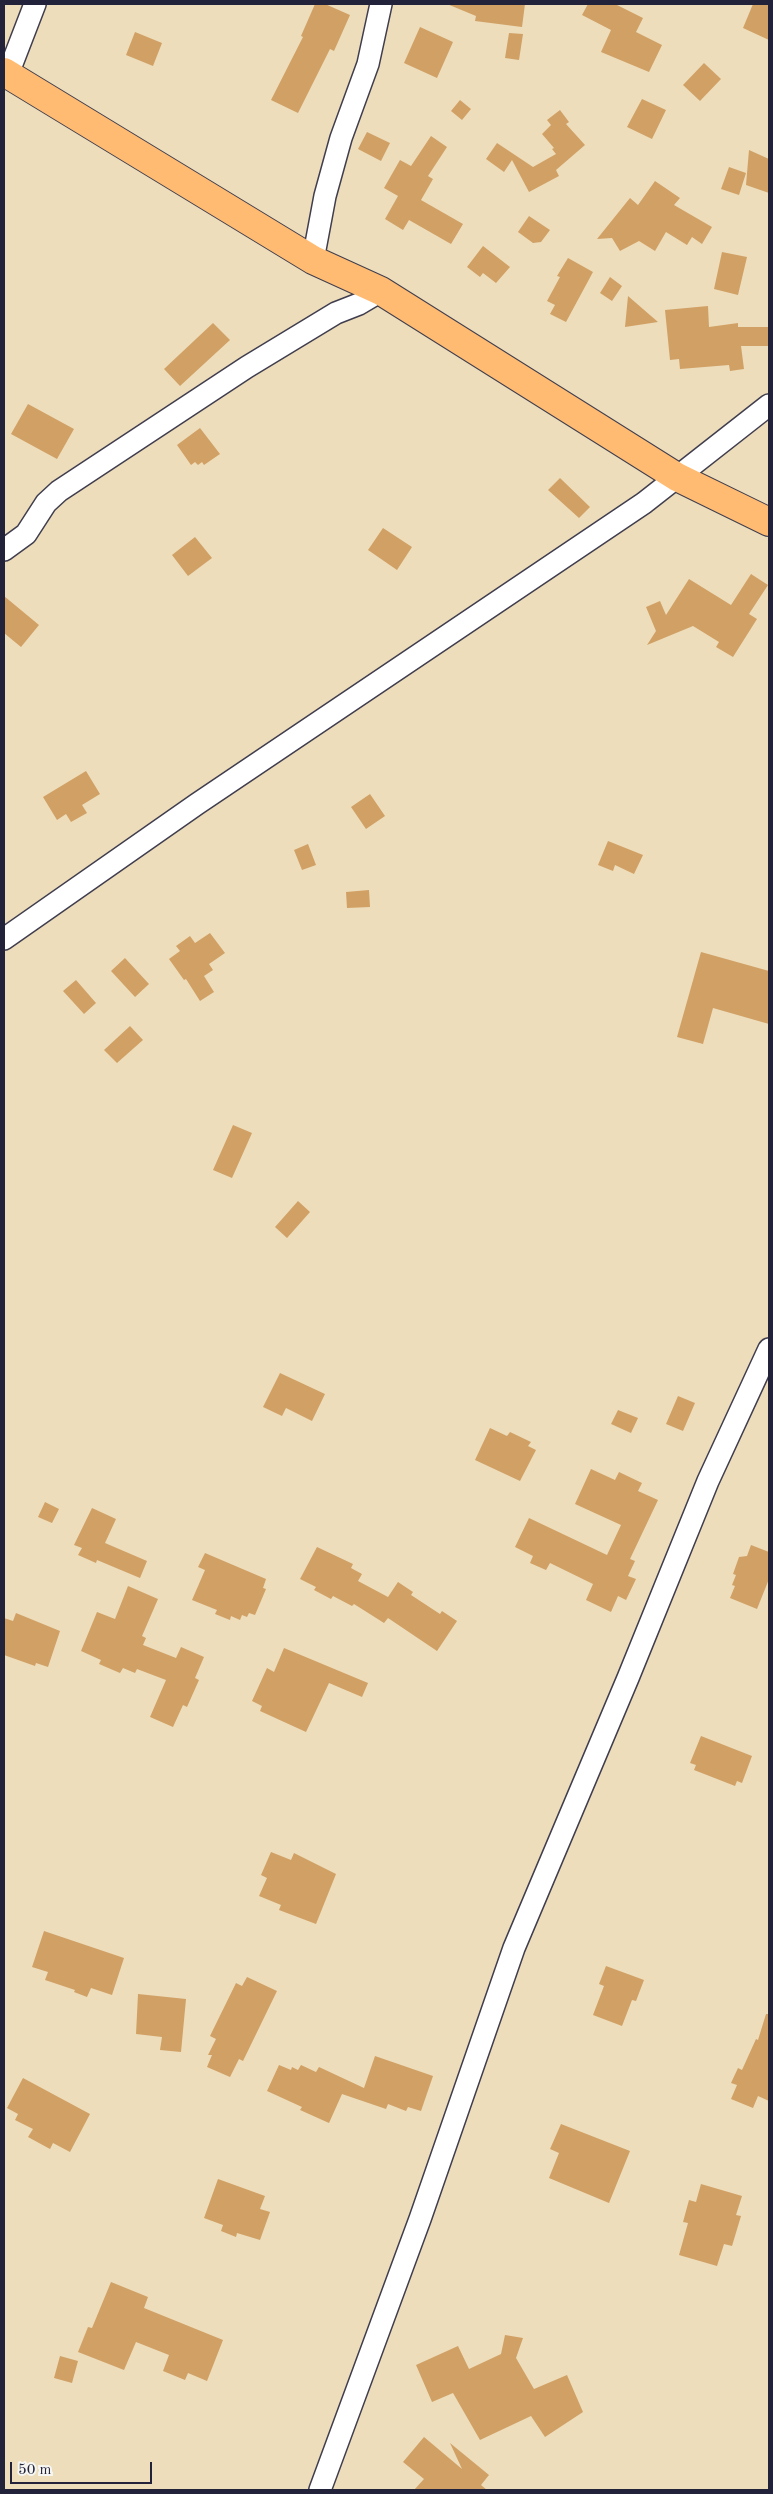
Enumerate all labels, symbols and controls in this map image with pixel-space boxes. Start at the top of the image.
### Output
scale bar [12,2452,155,2484]
text: 50 m [18,2463,52,2478]

